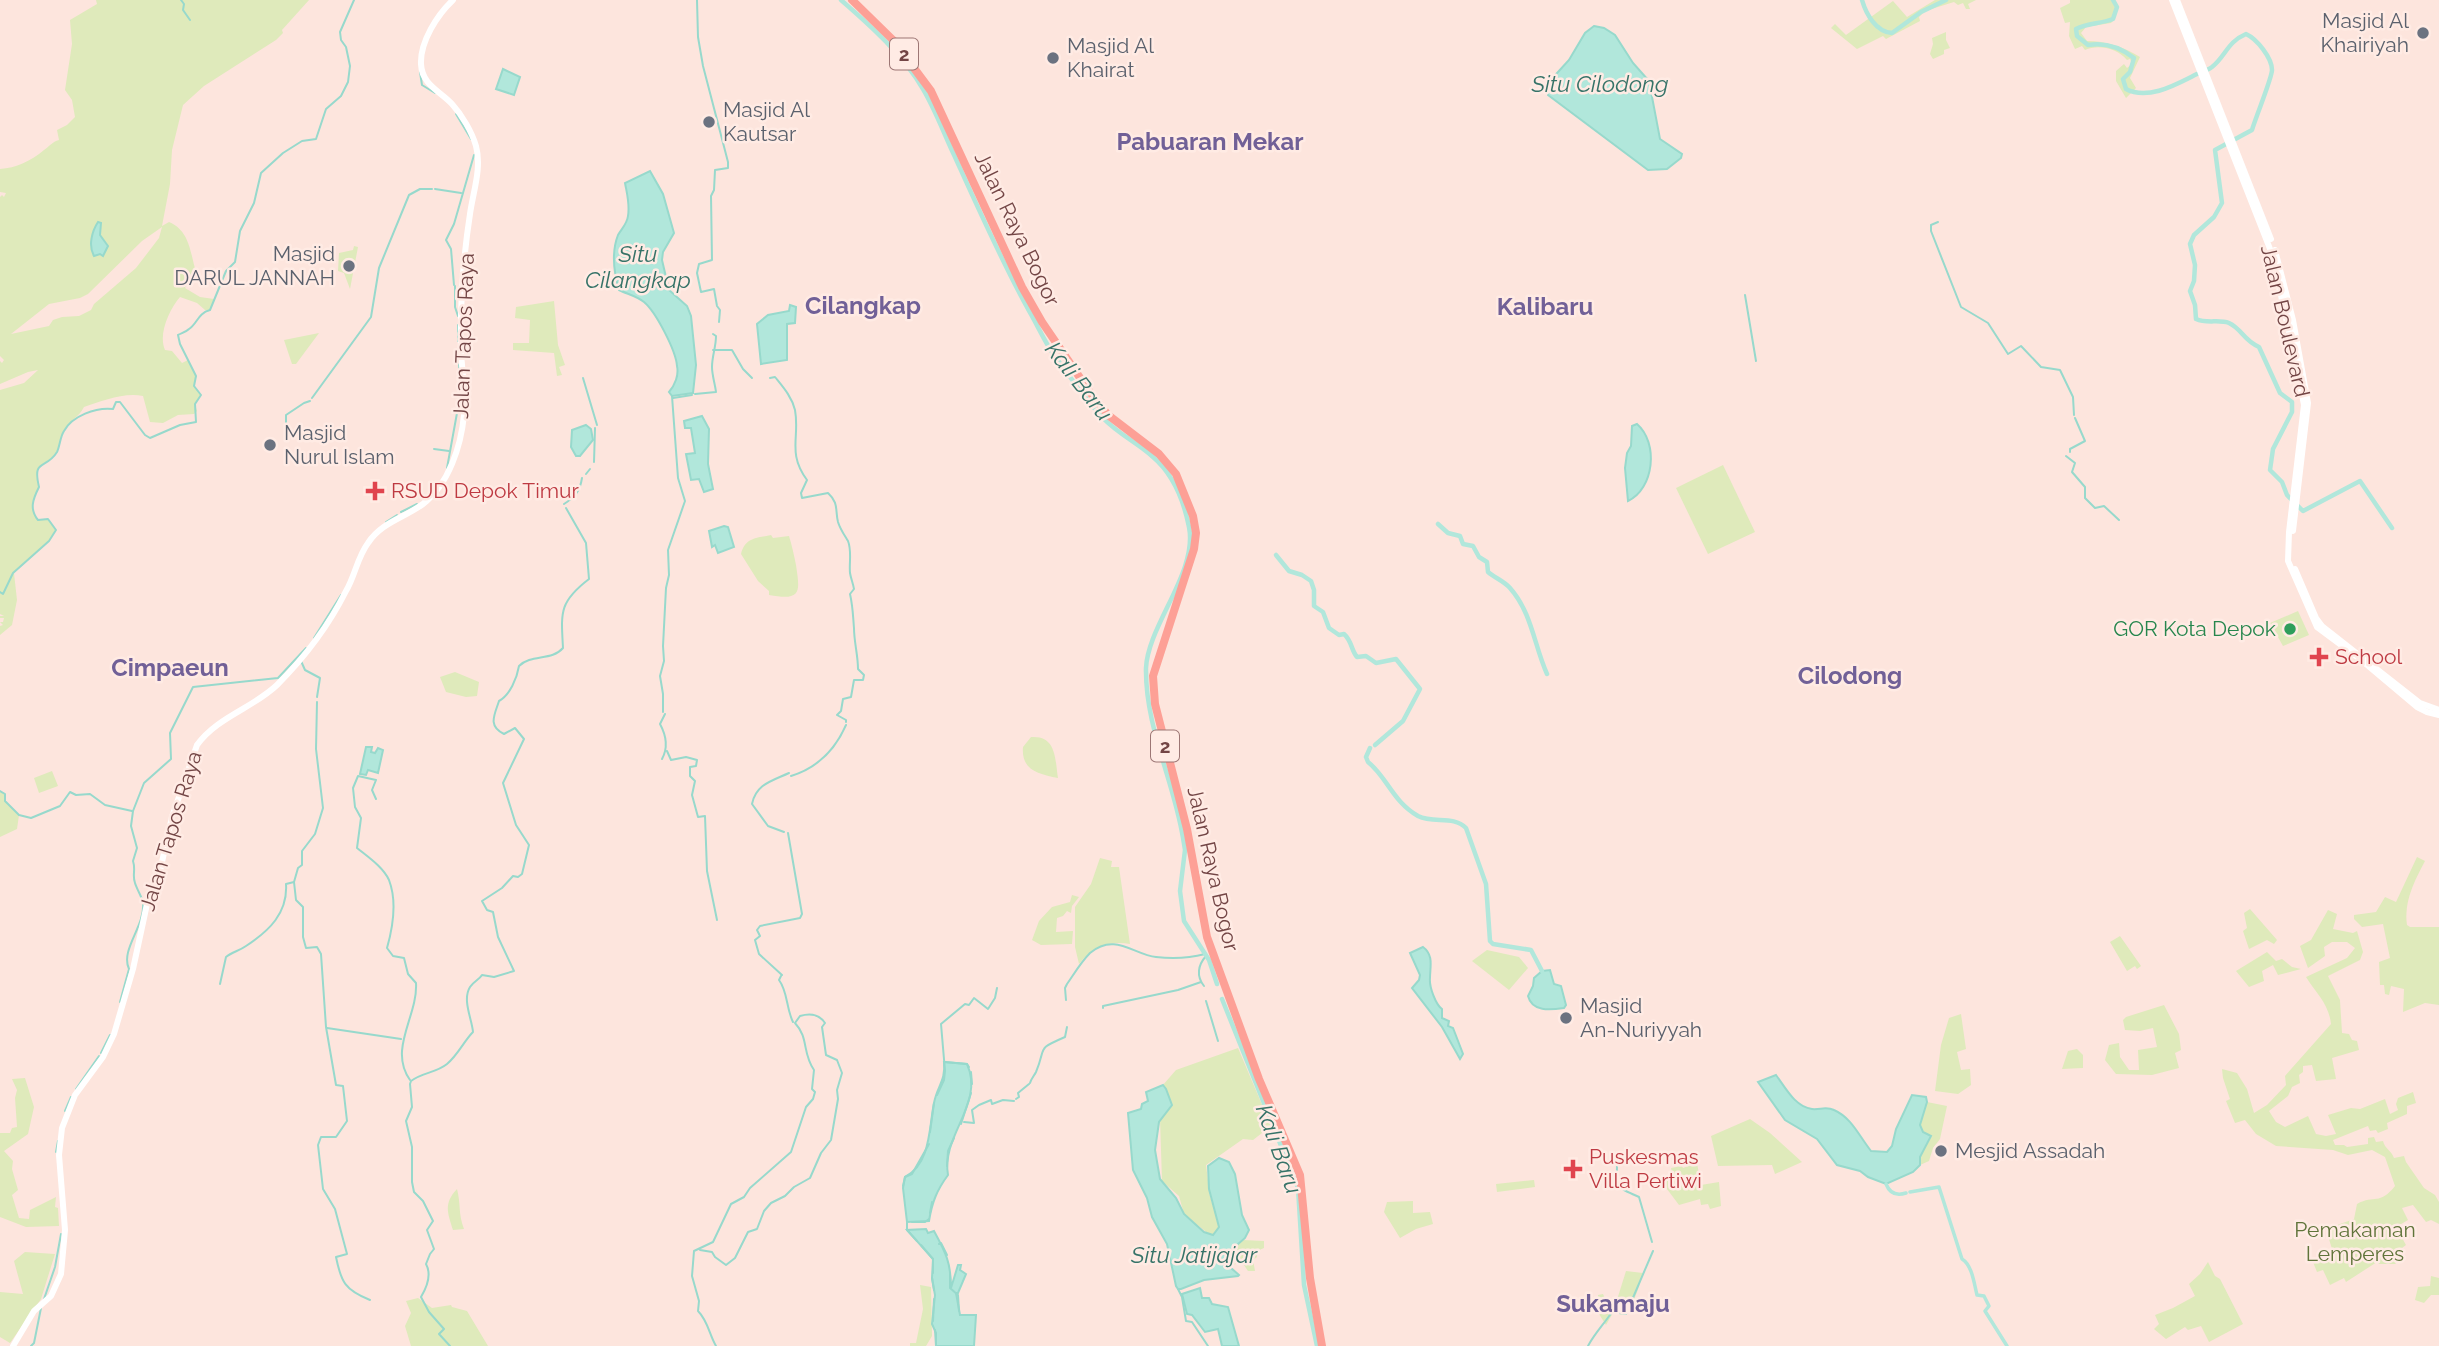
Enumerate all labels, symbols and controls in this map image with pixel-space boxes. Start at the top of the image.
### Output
place label: Masjid Al Khairiyah [2321,8,2409,57]
marker: Masjid Al Khairiyah [2415,25,2431,41]
place label: Masjid Al Khairat [1067,33,1154,82]
road number: 2 [890,38,918,70]
marker: Masjid Al Khairat [1045,50,1061,66]
water label: Situ Cilodong [1530,70,1669,97]
place label: Masjid Al Kautsar [723,97,810,146]
marker: Masjid Al Kautsar [701,114,717,130]
district label: Pabuaran Mekar [1117,127,1303,156]
street label: Jalan Raya Bogor [969,148,1066,310]
water label: Situ Cilangkap [585,240,691,293]
place label: Masjid DARUL JANNAH [174,241,335,290]
street label: Jalan Boulevard [2256,242,2315,399]
street label: Jalan Tapos Raya [448,253,479,419]
marker: Masjid DARUL JANNAH [341,258,357,274]
district label: Cilangkap [805,291,921,320]
district label: Kalibaru [1497,292,1593,321]
water label: Kali Baru [1040,336,1119,426]
place label: Masjid Nurul Islam [284,420,395,469]
marker: Masjid Nurul Islam [262,437,278,453]
place label: RSUD Depok Timur [391,478,580,503]
marker: RSUD Depok Timur [365,481,385,501]
place label: GOR Kota Depok [2113,616,2276,641]
marker: GOR Kota Depok [2282,621,2298,637]
place label: School [2335,644,2403,669]
marker: School [2309,647,2329,667]
district label: Cimpaeun [111,653,229,682]
district label: Cilodong [1798,661,1902,690]
road number: 2 [1151,730,1179,762]
street label: Jalan Tapos Raya [134,748,207,914]
street label: Jalan Raya Bogor [1182,784,1245,954]
place label: Masjid An-Nuriyyah [1580,993,1702,1042]
marker: Masjid An-Nuriyyah [1558,1010,1574,1026]
water label: Kali Baru [1251,1100,1308,1197]
place label: Mesjid Assadah [1955,1138,2105,1163]
marker: Mesjid Assadah [1933,1143,1949,1159]
place label: Puskesmas Villa Pertiwi [1589,1144,1702,1193]
marker: Puskesmas Villa Pertiwi [1563,1159,1583,1179]
park label: Pemakaman Lemperes [2294,1217,2416,1266]
water label: Situ Jatijajar [1130,1241,1258,1268]
district label: Sukamaju [1556,1289,1670,1318]

